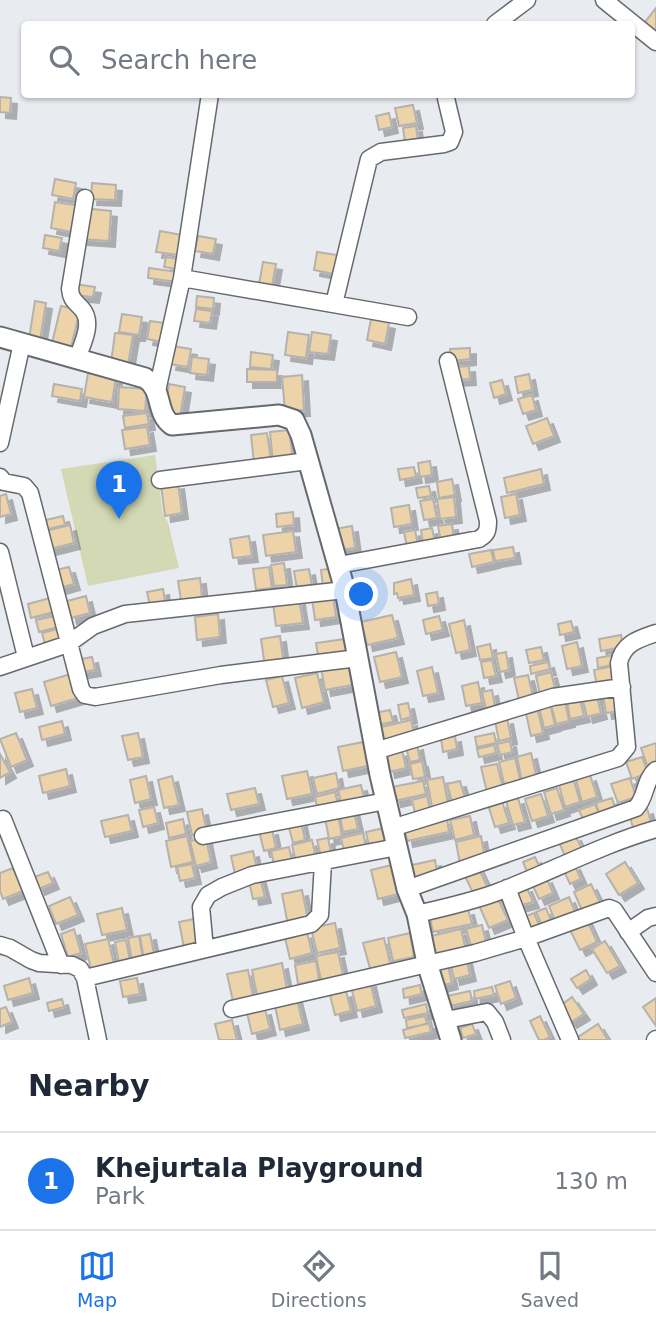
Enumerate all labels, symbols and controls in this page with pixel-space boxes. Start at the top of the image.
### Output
search box [21,21,635,98]
icon: search [45,41,83,79]
text: Search here [101,45,257,75]
pin: 1 [96,461,142,519]
your location [344,577,378,611]
text: Nearby [28,1068,150,1103]
text: Khejurtala Playground [95,1153,424,1183]
text: 1 [43,1168,59,1194]
text: 130 m [554,1168,628,1194]
text: Park [95,1183,145,1209]
tab: Map [77,1247,117,1311]
tab: Directions [271,1247,367,1311]
tab: Saved [520,1247,579,1311]

